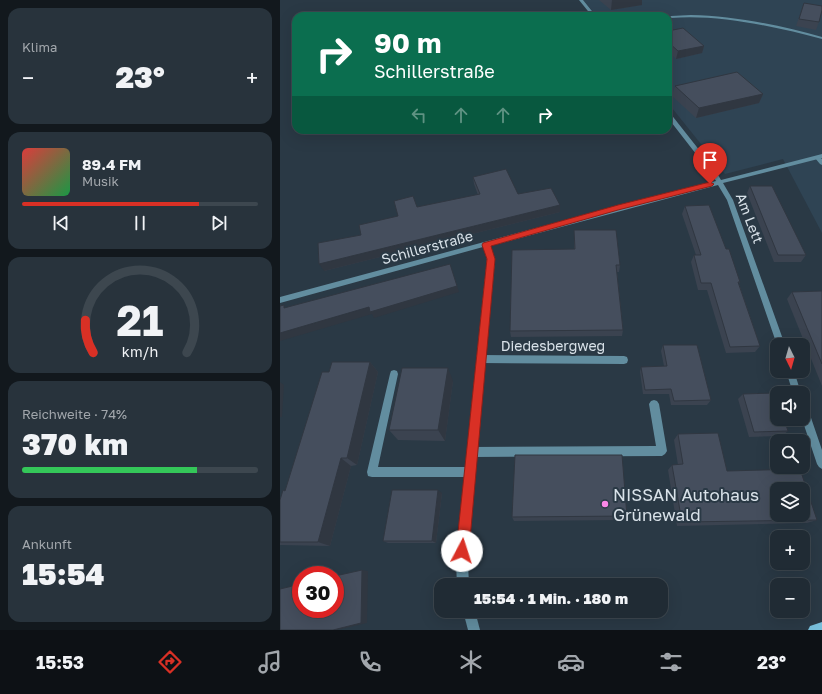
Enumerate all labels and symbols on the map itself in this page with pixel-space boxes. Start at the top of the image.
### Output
pin [693,143,727,184]
street label: Am Lett [733,191,767,245]
street label: Schillerstraße [379,227,475,267]
street label: Diedesbergweg [501,337,605,354]
north arrow [770,338,810,378]
place label: NISSAN Autohaus Grünewald [613,484,759,525]
marker: NISSAN Autohaus Grünewald [600,499,610,509]
position arrow [441,530,483,572]
speed limit sign: 30 [292,566,344,618]

